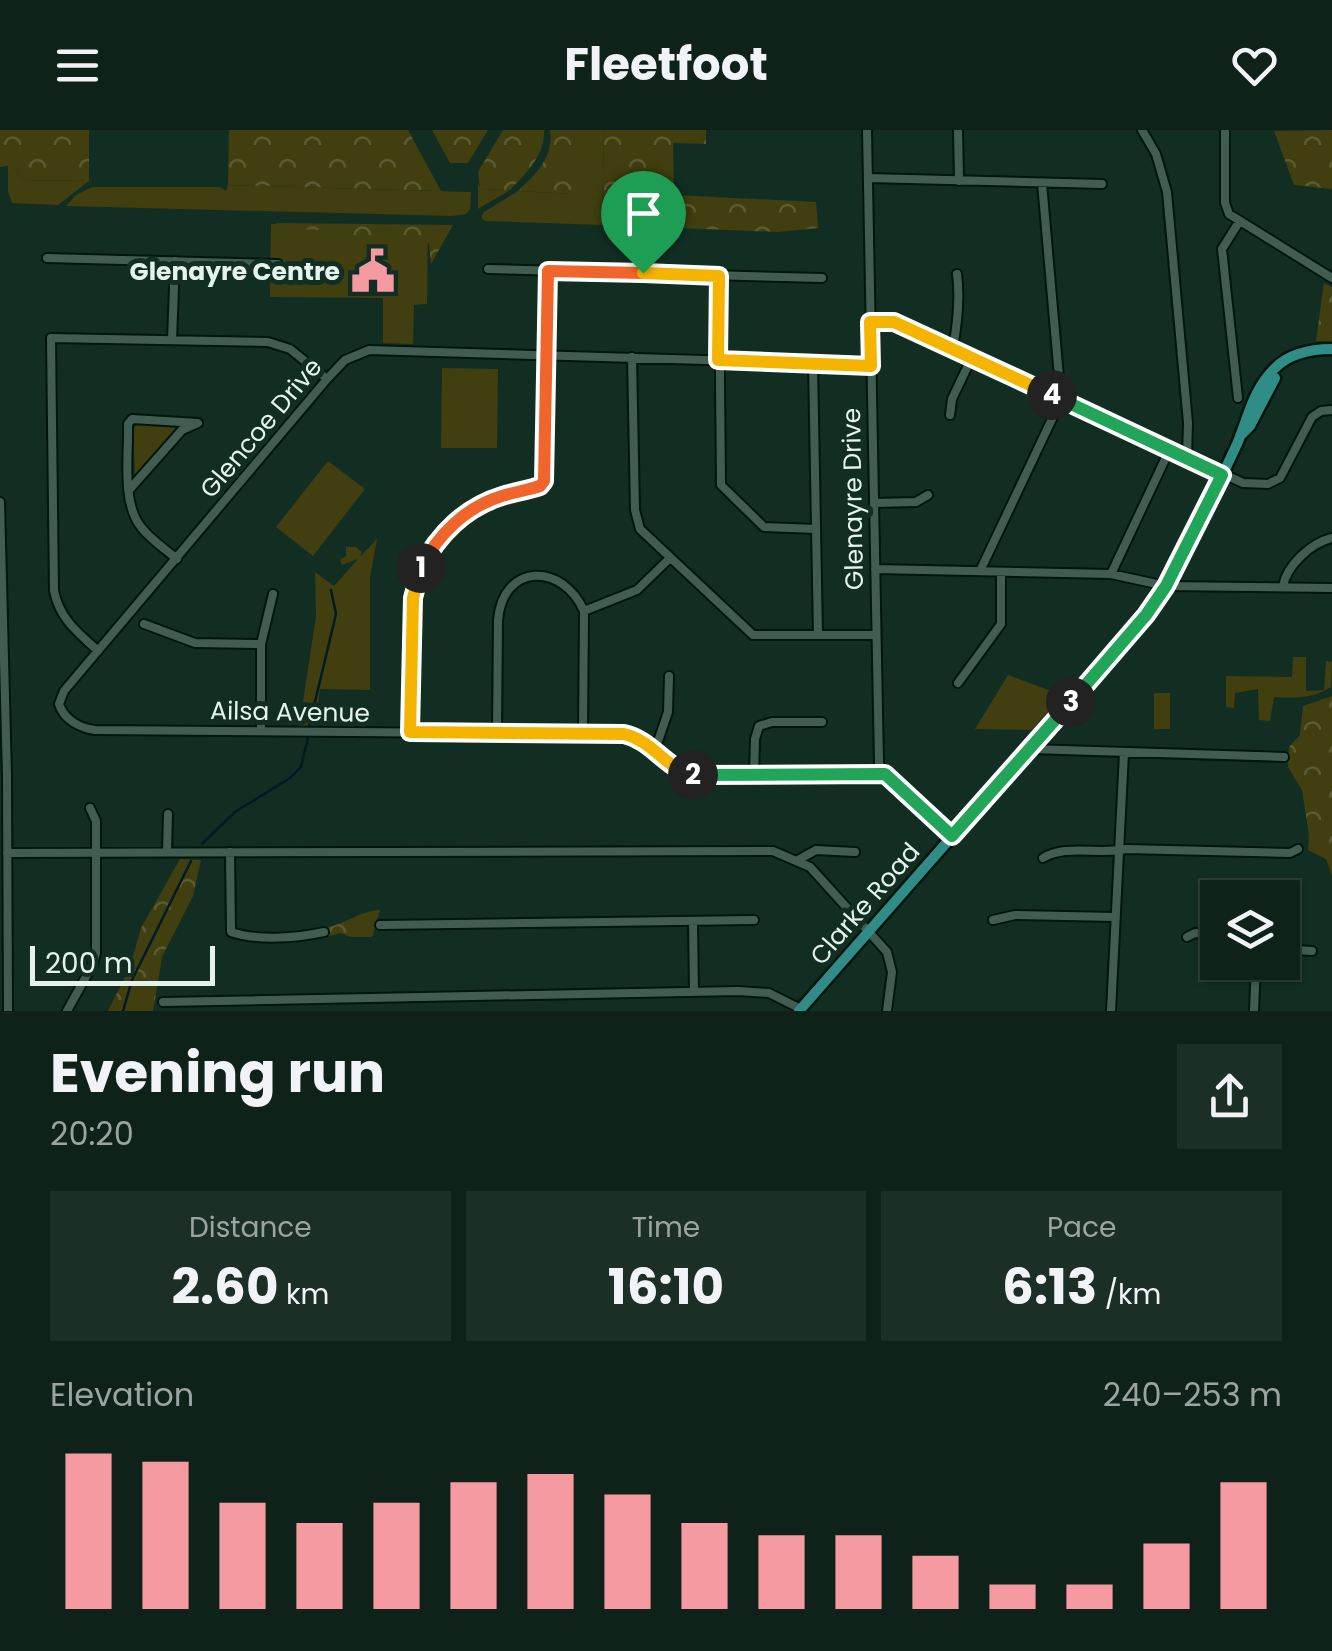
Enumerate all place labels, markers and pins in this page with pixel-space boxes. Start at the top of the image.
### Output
pin [601,171,686,274]
public building icon: Glenayre Centre [349,247,397,295]
place label: Glenayre Centre [130,254,340,289]
pin: 4 [1027,370,1077,420]
pin: 1 [396,543,446,593]
pin: 3 [1046,677,1096,727]
pin: 2 [668,750,718,800]

